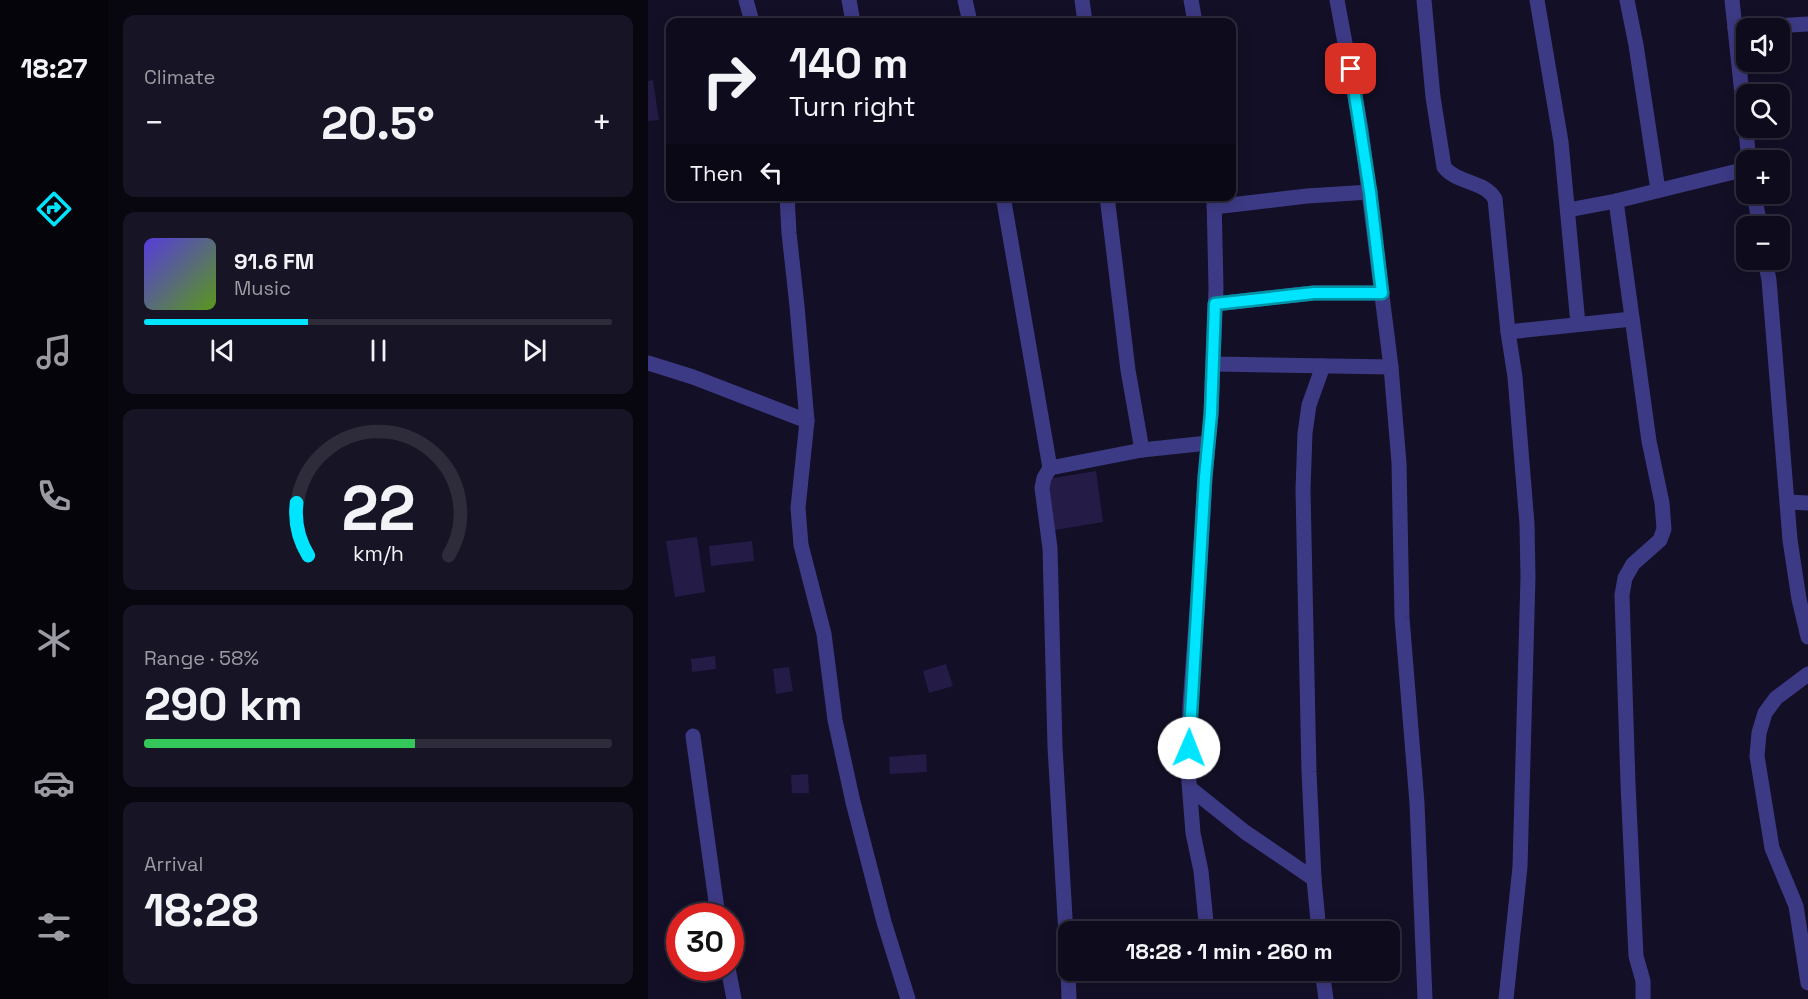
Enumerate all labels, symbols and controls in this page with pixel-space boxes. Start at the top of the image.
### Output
map controls [1736,18,1790,270]
button: sound [1736,18,1790,72]
text: 140 m [789,37,908,90]
icon: right [690,42,768,120]
pin [1325,43,1376,94]
text: 18:27 [20,51,88,86]
icon: arrive [1334,52,1367,85]
text: Climate [144,64,215,90]
button: search [1736,84,1790,138]
text: Turn right [789,89,916,124]
text: 20.5° [321,95,435,152]
text: − [144,102,164,144]
text: + [592,102,612,144]
button: + [1736,150,1790,204]
icon: left [755,156,788,189]
text: Then [690,159,743,187]
icon: directions [33,188,75,230]
button: − [1736,216,1790,270]
text: 91.6 FM [234,247,314,275]
text: Music [234,275,291,301]
icon: music [33,331,75,373]
icon: previous [206,334,239,367]
icon: pause [362,334,395,367]
icon: next [518,334,551,367]
text: 22 [341,470,415,549]
icon: phone [33,475,75,517]
text: km/h [352,541,404,568]
icon: climate [33,619,75,661]
text: Range · 58% [144,645,259,671]
text: 290 km [144,676,303,733]
position arrow [1157,716,1221,780]
icon: car [33,762,75,804]
text: Arrival [144,851,203,877]
text: 18:28 [144,882,258,939]
speed limit sign: 30 [666,903,744,981]
icon: filters [33,906,75,948]
text: 18:28 · 1 min · 260 m [1126,937,1332,965]

